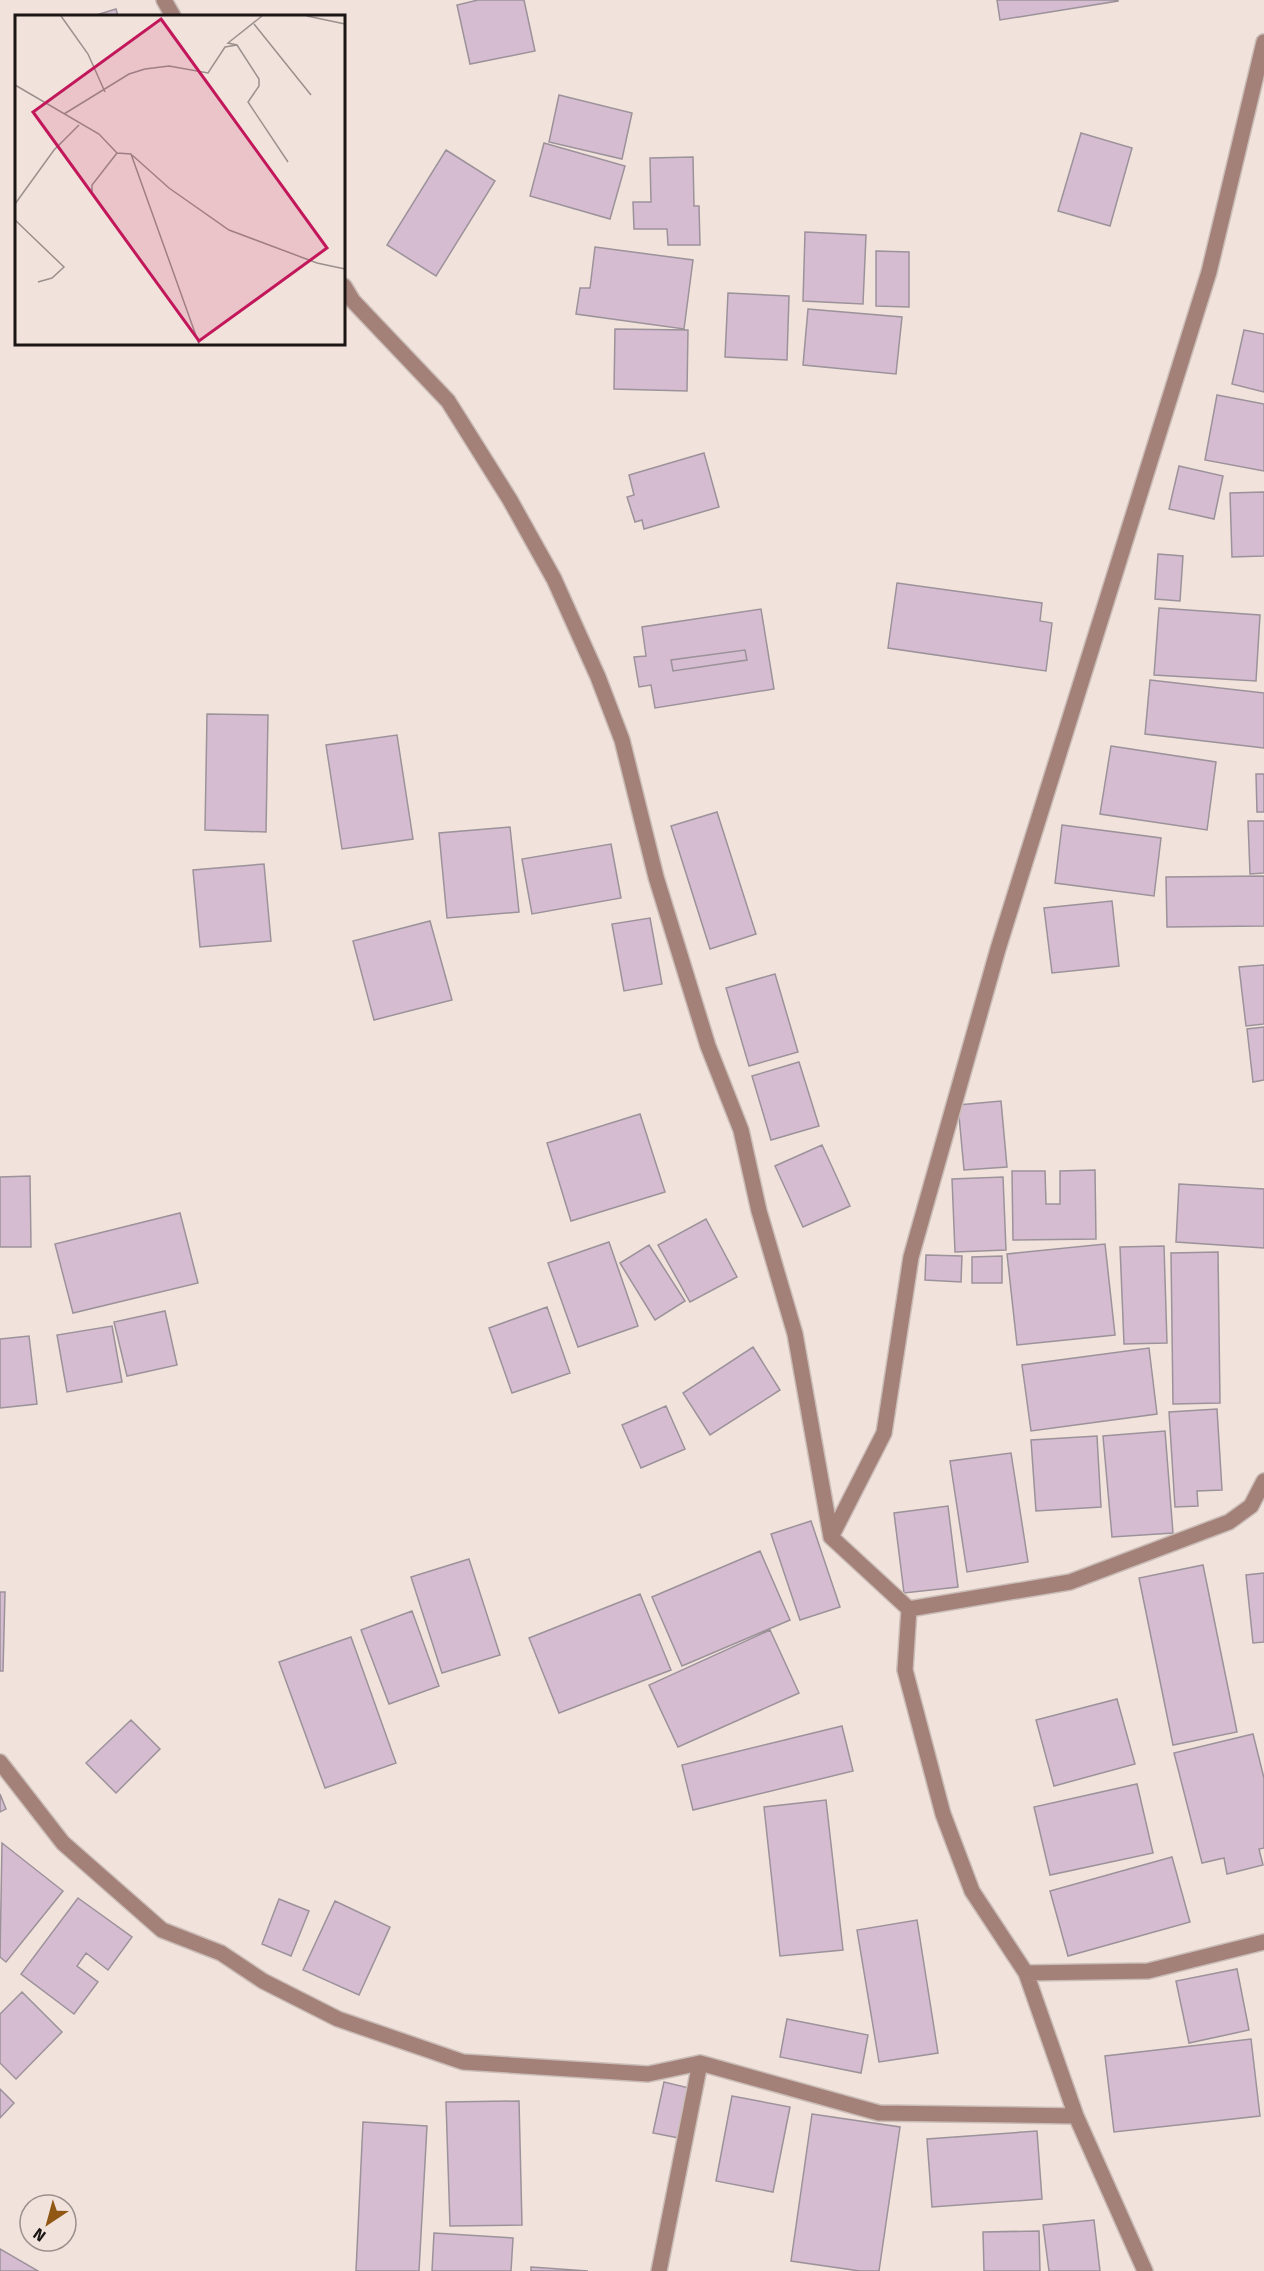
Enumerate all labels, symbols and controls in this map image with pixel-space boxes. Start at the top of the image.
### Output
inset map [15,15,345,345]
north arrow [18,2193,78,2253]
text: N [30,2224,49,2246]

